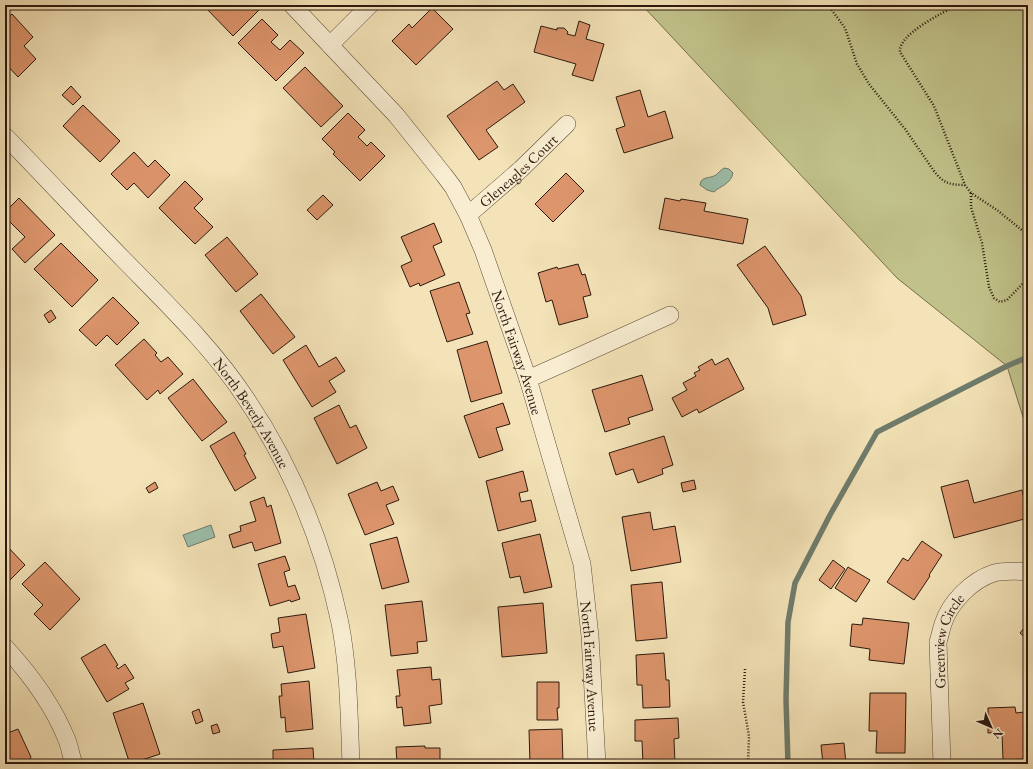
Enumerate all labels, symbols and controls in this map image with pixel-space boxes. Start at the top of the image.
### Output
street label: Gleneagles Court [475,129,561,211]
street label: North Fairway Avenue [488,287,547,417]
street label: North Beverly Avenue [210,353,294,471]
street label: Greenview Circle [929,589,968,689]
street label: North Fairway Avenue [577,600,605,732]
north arrow [971,707,1011,747]
text: N [990,726,1006,742]

